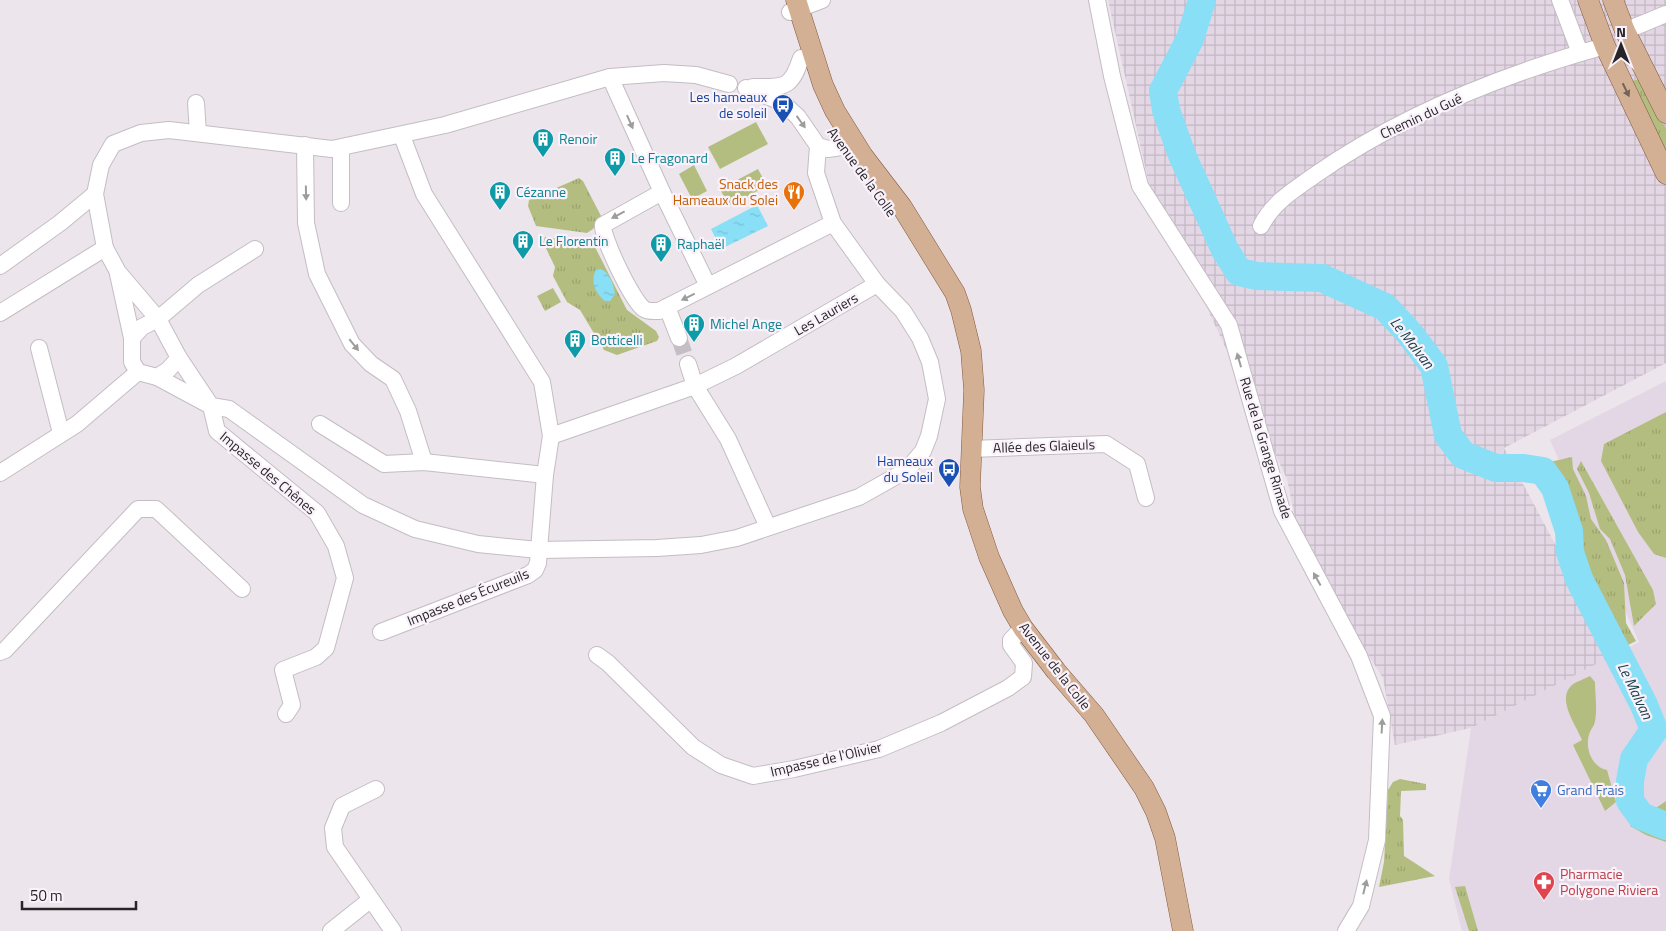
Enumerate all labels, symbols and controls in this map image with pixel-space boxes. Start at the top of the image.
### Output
north arrow [1596,20,1646,70]
text: N [1616,21,1626,42]
one-way arrow [1622,83,1630,97]
place label: Les hameaux de soleil [690,86,768,123]
street label: Chemin du Gué [1376,87,1465,144]
bus stop icon: Les hameaux de soleil [771,93,795,124]
one-way arrow [626,115,634,129]
one-way arrow [796,115,806,129]
street label: Avenue de la Colle [823,123,902,221]
building icon: Renoir [531,127,555,158]
place label: Renoir [559,128,598,149]
building icon: Le Fragonard [603,146,627,177]
place label: Le Fragonard [631,147,708,168]
place label: Snack des Hameaux du Solei [673,173,778,210]
building icon: Cézanne [488,180,512,211]
restaurant icon: Snack des Hameaux du Solei [782,180,806,211]
place label: Cézanne [516,181,566,202]
one-way arrow [302,186,310,202]
one-way arrow [611,211,626,219]
building icon: Le Florentin [511,229,535,260]
place label: Le Florentin [539,230,609,251]
building icon: Raphaël [649,232,673,263]
place label: Raphaël [677,233,725,254]
street label: Les Lauriers [790,287,862,340]
one-way arrow [680,292,695,301]
building icon: Michel Ange [682,312,706,343]
water label: Le Malvan [1385,312,1440,374]
place label: Michel Ange [710,313,782,334]
building icon: Botticelli [563,328,587,359]
place label: Botticelli [591,329,642,350]
one-way arrow [349,338,360,351]
one-way arrow [1235,353,1243,368]
street label: Rue de la Grange Rimade [1235,374,1298,521]
street label: Impasse des Chênes [216,426,321,519]
street label: Allée des Glaieuls [992,433,1095,458]
place label: Hameaux du Soleil [877,450,934,487]
bus stop icon: Hameaux du Soleil [937,457,961,488]
street label: Impasse des Écureuils [404,562,532,631]
one-way arrow [1312,572,1321,585]
street label: Avenue de la Colle [1014,617,1096,714]
water label: Le Malvan [1612,659,1659,723]
one-way arrow [1378,718,1386,734]
street label: Impasse de l'Olivier [768,735,884,782]
supermarket icon: Grand Frais [1529,778,1553,809]
place label: Grand Frais [1557,779,1624,800]
place label: Pharmacie Polygone Riviera [1560,863,1658,900]
pharmacy icon: Pharmacie Polygone Riviera [1532,870,1556,901]
scale bar [22,878,136,910]
one-way arrow [1361,879,1369,894]
text: 50 m [30,884,63,907]

